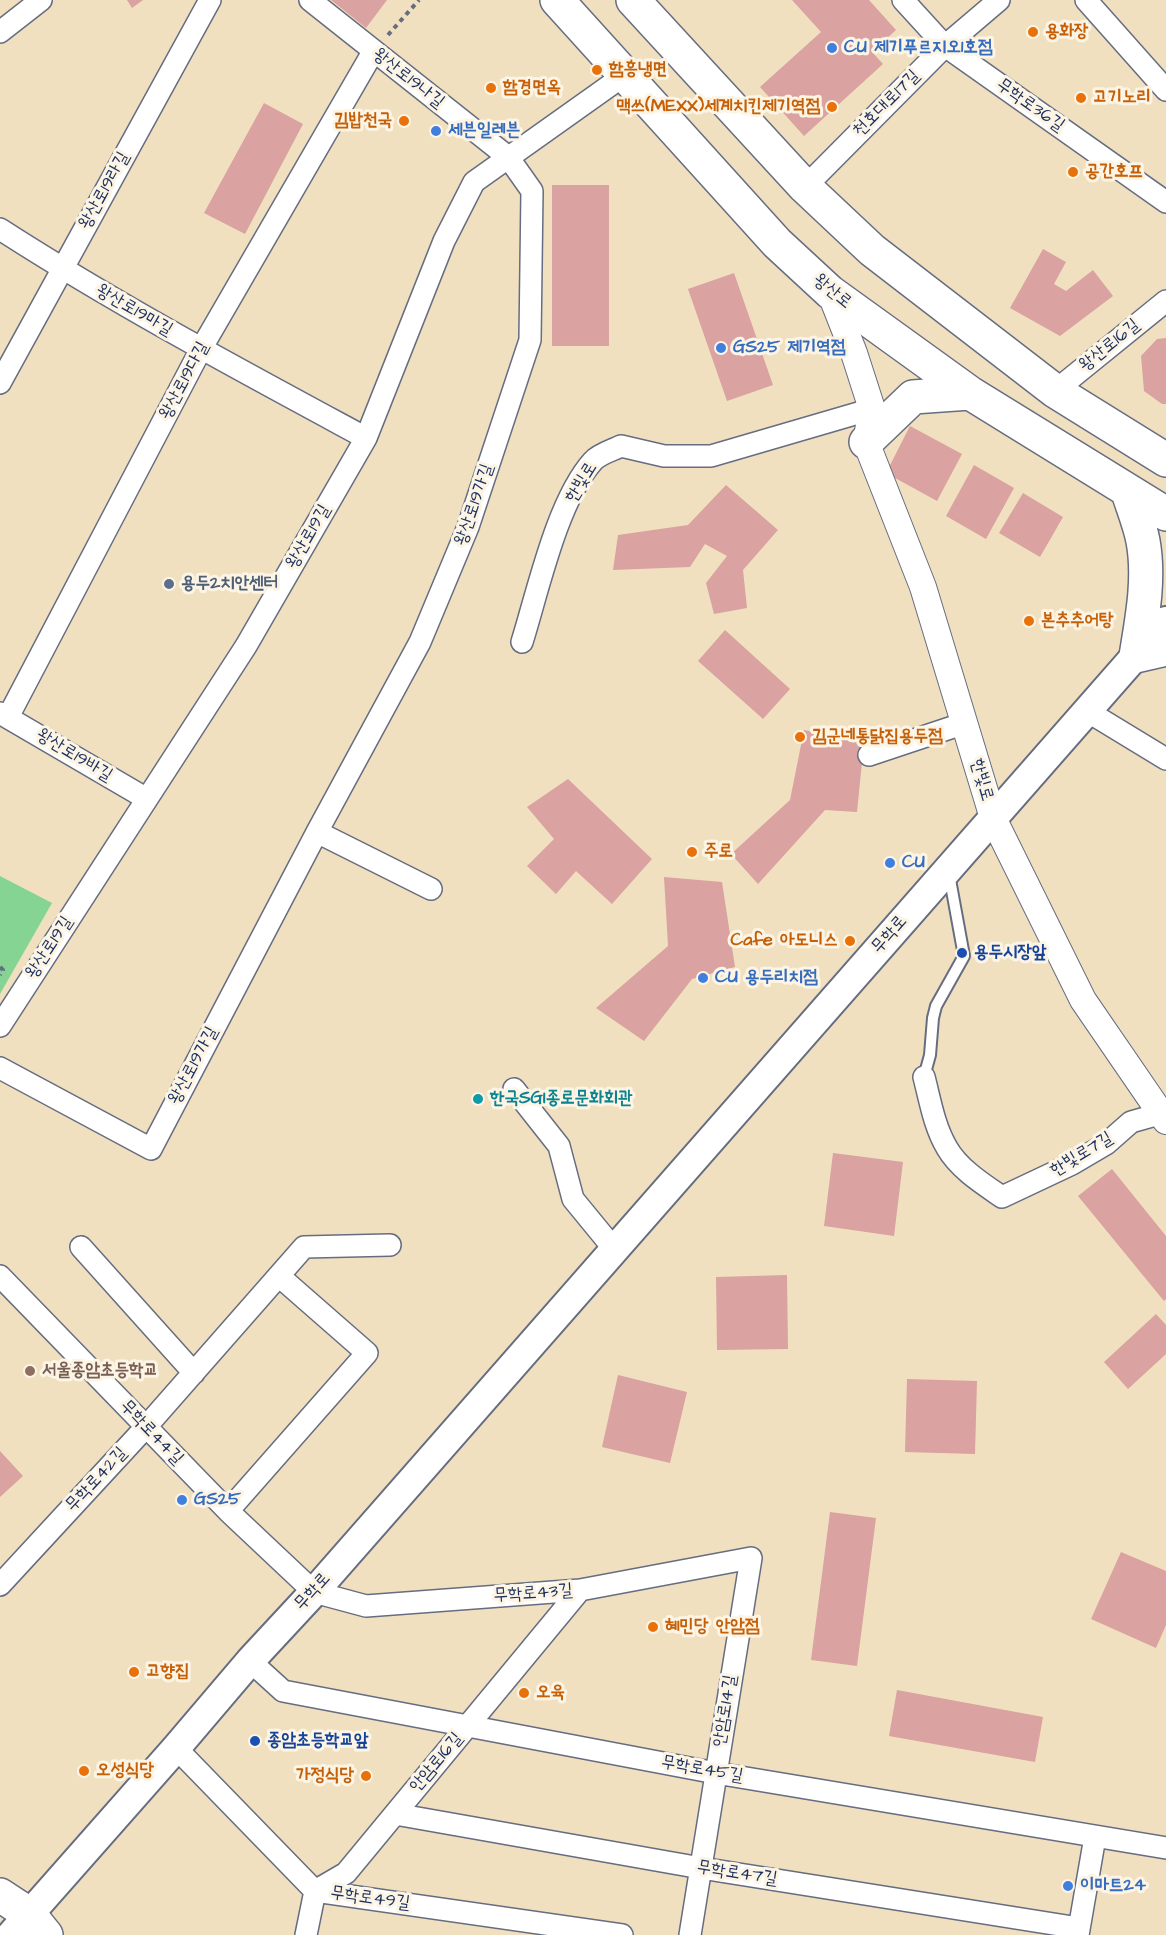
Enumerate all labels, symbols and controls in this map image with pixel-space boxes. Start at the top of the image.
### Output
place label: 용화장 [1045,21,1088,43]
marker: 용화장 [1026,25,1040,39]
place label: CU 제기푸르지오1호점 [844,37,992,59]
marker: CU 제기푸르지오1호점 [825,41,839,55]
street label: 왕산로19나길 [368,44,448,114]
place label: 함흥냉면 [609,59,667,81]
marker: 함흥냉면 [590,63,604,77]
street label: 천호대로17길 [849,66,925,142]
street label: 무학로36길 [992,75,1068,137]
place label: 함경면옥 [503,77,561,99]
marker: 함경면옥 [484,81,498,95]
place label: 고기노리 [1093,87,1151,109]
marker: 고기노리 [1074,91,1088,105]
place label: 맥쓰(MEXX)세계치킨제기역점 [616,96,820,118]
marker: 맥쓰(MEXX)세계치킨제기역점 [825,100,839,114]
place label: 김밥천국 [334,110,392,132]
marker: 김밥천국 [397,114,411,128]
place label: 세븐일레븐 [448,120,520,142]
marker: 세븐일레븐 [429,124,443,138]
street label: 왕산로19라길 [75,149,135,233]
place label: 공간호프 [1085,161,1143,183]
marker: 공간호프 [1066,165,1080,179]
street label: 왕산로 [808,270,856,314]
street label: 왕산로19마길 [92,280,176,342]
street label: 왕산로16길 [1075,315,1145,377]
place label: GS25 제기역점 [733,337,845,359]
street label: 왕산로19다길 [156,338,214,424]
marker: GS25 제기역점 [714,341,728,355]
street label: 한빛로 [561,459,603,507]
street label: 왕산로19가길 [451,461,499,549]
street label: 왕산로19길 [282,501,336,573]
place label: 용두2치안센터 [181,573,278,595]
marker: 용두2치안센터 [162,577,176,591]
place label: 본추추어탕 [1041,610,1113,632]
marker: 본추추어탕 [1022,614,1036,628]
street label: 왕산로19바길 [32,725,116,787]
place label: 김군네통닭집용두점 [812,726,942,748]
marker: 김군네통닭집용두점 [793,730,807,744]
street label: 한빛로 [965,756,997,804]
place label: 주로 [704,841,733,863]
marker: 주로 [685,845,699,859]
place label: CU [902,852,925,874]
marker: CU [883,856,897,870]
street label: 무학로 [868,912,912,958]
street label: 왕산로19길 [22,913,78,983]
place label: Cafe 아도니스 [731,930,838,952]
marker: Cafe 아도니스 [843,934,857,948]
place label: 용두시장앞 [974,942,1046,964]
marker: 용두시장앞 [955,946,969,960]
place label: CU 용두리치점 [715,967,817,989]
marker: CU 용두리치점 [696,971,710,985]
street label: 왕산로19가길 [165,1023,223,1109]
place label: 한국SGI종로문화회관 [490,1088,633,1110]
marker: 한국SGI종로문화회관 [471,1092,485,1106]
street label: 한빛로7길 [1047,1128,1117,1182]
place label: 서울종암초등학교 [42,1360,158,1382]
marker: 서울종암초등학교 [23,1364,37,1378]
street label: 무학로44길 [115,1396,187,1470]
street label: 무학로42길 [62,1443,132,1517]
place label: GS25 [194,1489,241,1511]
marker: GS25 [175,1493,189,1507]
street label: 무학로 [290,1569,336,1615]
street label: 무학로43길 [493,1580,573,1608]
place label: 혜민당 안암점 [665,1616,759,1638]
marker: 혜민당 안암점 [646,1620,660,1634]
place label: 고향집 [146,1661,189,1683]
marker: 고향집 [127,1665,141,1679]
street label: 안암로14길 [710,1674,742,1748]
place label: 오육 [536,1682,565,1704]
marker: 오육 [517,1686,531,1700]
street label: 안암로16길 [406,1729,468,1797]
place label: 종암초등학교앞 [267,1730,368,1752]
marker: 종암초등학교앞 [248,1734,262,1748]
street label: 무학로45길 [659,1752,745,1788]
place label: 오성식당 [96,1760,154,1782]
marker: 오성식당 [77,1764,91,1778]
place label: 가정식당 [296,1765,354,1787]
marker: 가정식당 [359,1769,373,1783]
street label: 무학로47길 [695,1857,779,1891]
place label: 이마트24 [1080,1875,1146,1897]
marker: 이마트24 [1061,1879,1075,1893]
street label: 무학로49길 [329,1883,411,1915]

